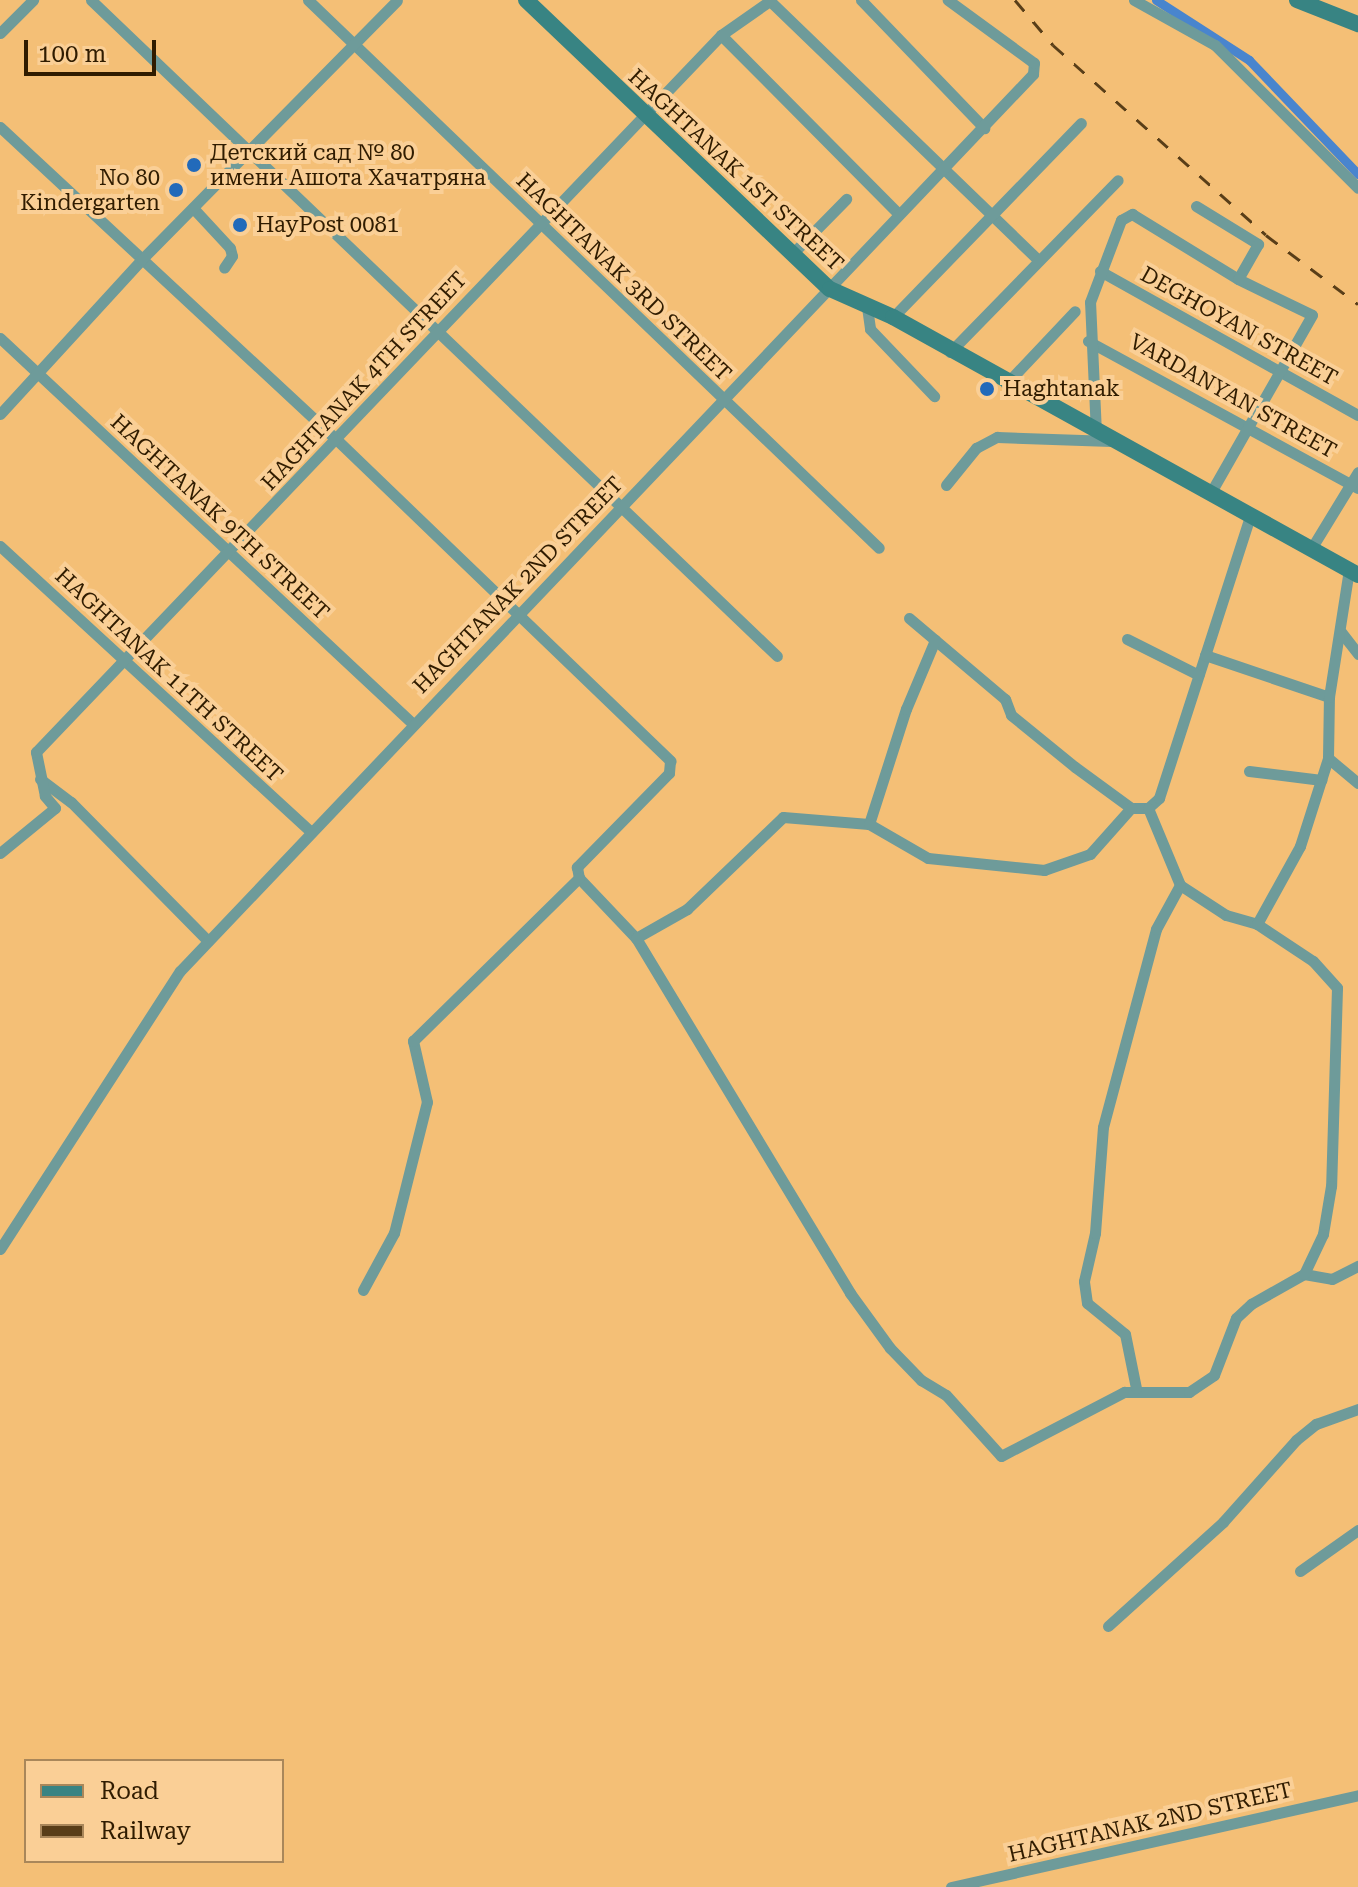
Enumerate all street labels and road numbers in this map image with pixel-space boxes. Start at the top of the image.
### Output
street label: HAGHTANAK 1ST STREET [623,63,849,277]
street label: HAGHTANAK 3RD STREET [511,167,737,387]
street label: DEGHOYAN STREET [1136,261,1342,391]
street label: HAGHTANAK 4TH STREET [256,266,472,496]
street label: VARDANYAN STREET [1125,328,1341,464]
street label: HAGHTANAK 9TH STREET [105,409,335,625]
street label: HAGHTANAK 2ND STREET [407,471,629,699]
street label: HAGHTANAK 11TH STREET [50,563,288,787]
street label: HAGHTANAK 2ND STREET [1005,1776,1295,1868]

